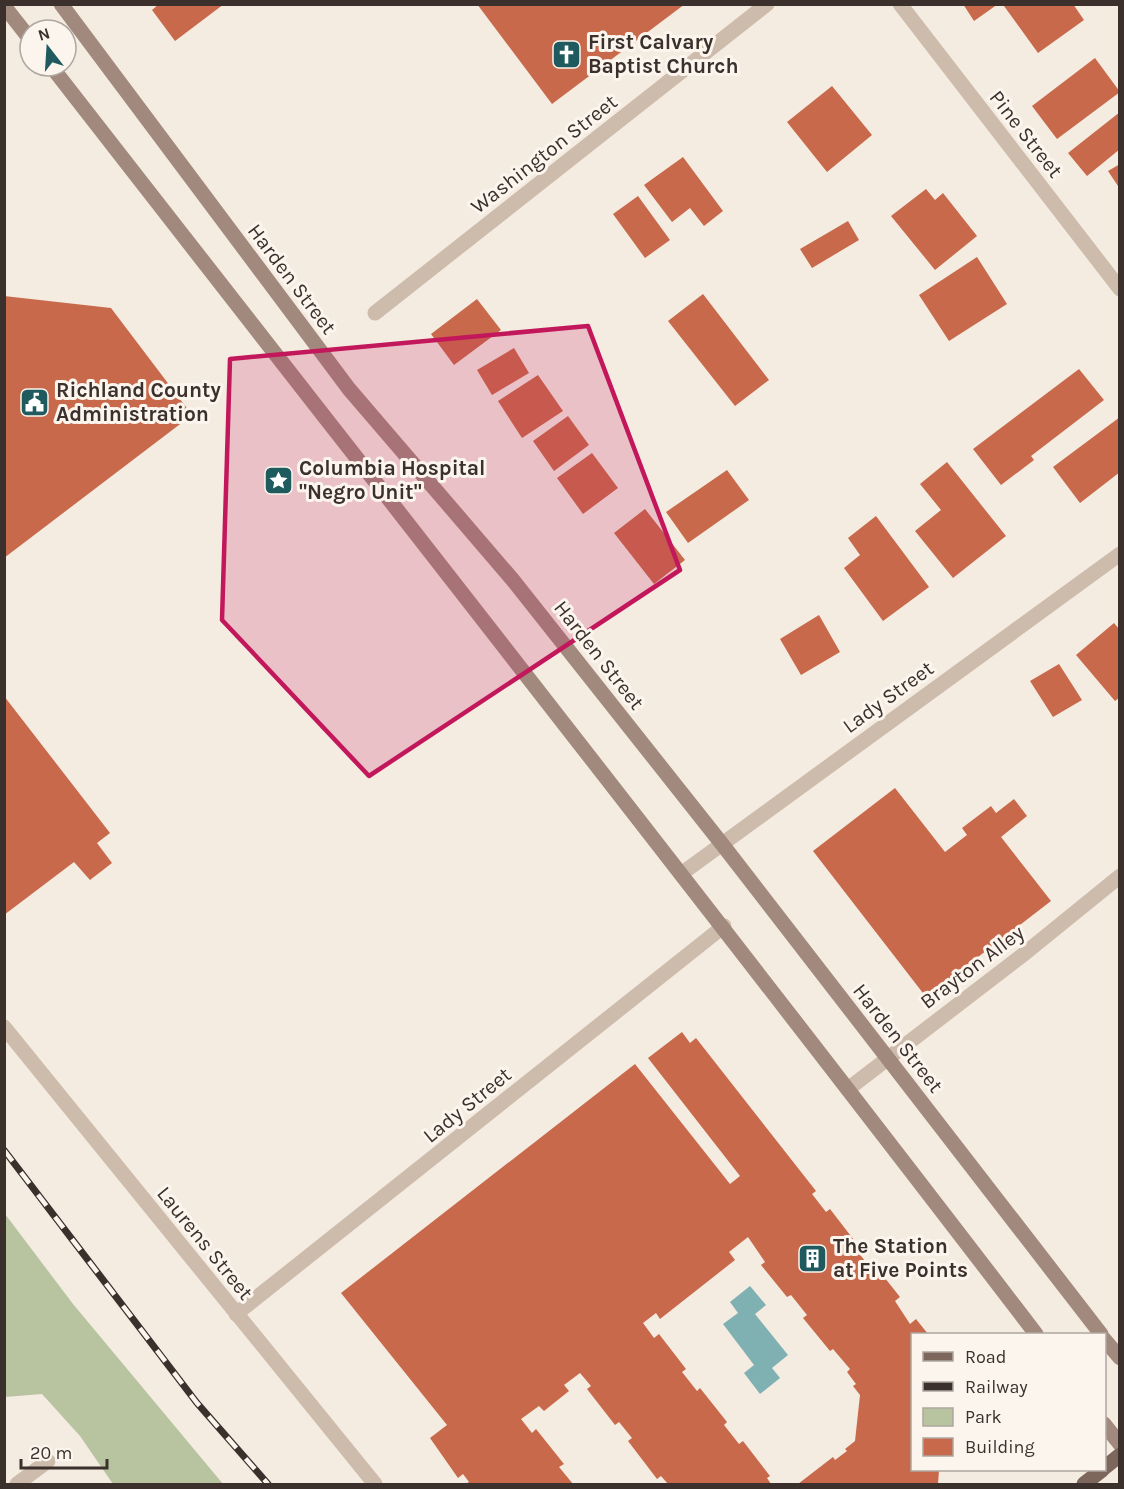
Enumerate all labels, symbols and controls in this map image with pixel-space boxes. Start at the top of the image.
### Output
north arrow [18,18,78,78]
text: N [35,23,52,45]
place label: First Calvary Baptist Church [588,30,739,78]
church icon: First Calvary Baptist Church [551,38,583,70]
street label: Pine Street [985,86,1068,182]
street label: Washington Street [466,89,622,219]
street label: Harden Street [243,219,341,339]
place label: Richland County Administration [56,378,221,426]
public building icon: Richland County Administration [19,386,51,418]
place label: Columbia Hospital "Negro Unit" [299,456,486,504]
place icon: Columbia Hospital "Negro Unit" [262,464,294,496]
street label: Harden Street [549,596,649,714]
street label: Lady Street [838,656,938,738]
street label: Brayton Alley [915,920,1029,1014]
street label: Harden Street [848,979,948,1097]
street label: Lady Street [418,1062,516,1148]
street label: Laurens Street [152,1182,258,1305]
place label: The Station at Five Points [833,1234,968,1282]
building icon: The Station at Five Points [796,1242,828,1274]
legend [911,1333,1106,1471]
text: Road [965,1346,1006,1368]
text: Railway [965,1376,1028,1398]
text: Park [965,1406,1002,1428]
scale bar [21,1432,106,1470]
text: Building [965,1436,1035,1458]
text: 20 m [30,1442,72,1464]

